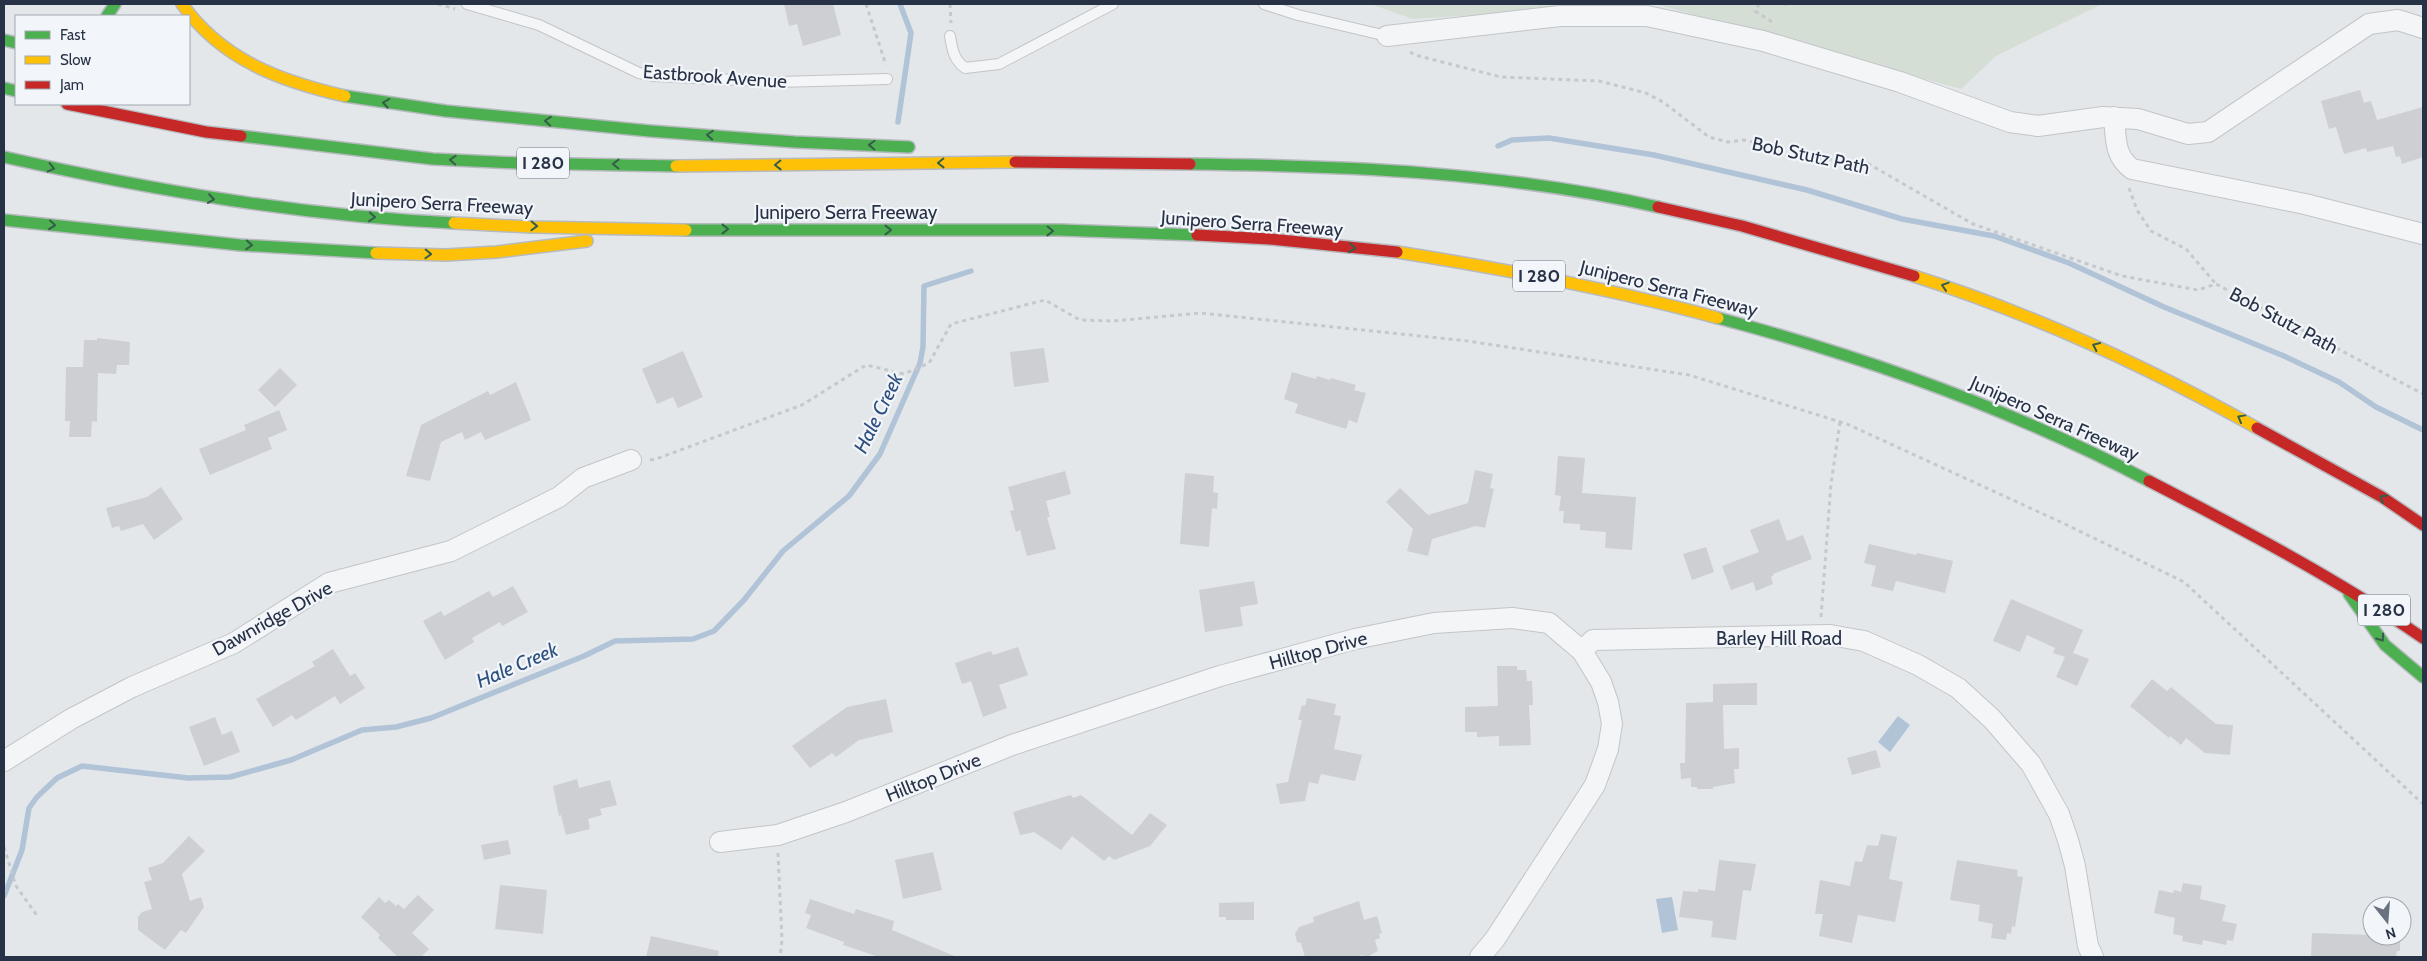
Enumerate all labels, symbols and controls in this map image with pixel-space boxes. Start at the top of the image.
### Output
legend [15,15,190,105]
text: Fast [60,26,85,44]
text: Slow [60,51,91,69]
street label: Eastbrook Avenue [642,60,788,93]
text: Jam [59,76,84,94]
one-way arrow [382,99,391,109]
one-way arrow [544,116,552,127]
one-way arrow [705,130,713,141]
street label: Bob Stutz Path [1750,132,1872,179]
one-way arrow [868,139,876,150]
road number: I 280 [517,148,569,178]
one-way arrow [449,154,457,165]
one-way arrow [937,158,944,168]
one-way arrow [612,159,620,170]
one-way arrow [774,160,782,170]
one-way arrow [47,162,56,173]
street label: Junipero Serra Freeway [349,187,534,220]
one-way arrow [206,193,215,203]
street label: Junipero Serra Freeway [754,201,938,224]
street label: Junipero Serra Freeway [1159,206,1344,241]
one-way arrow [368,211,376,222]
one-way arrow [49,219,57,230]
one-way arrow [531,221,539,232]
one-way arrow [722,224,729,234]
one-way arrow [884,225,892,235]
one-way arrow [1046,226,1054,236]
one-way arrow [245,240,253,251]
one-way arrow [1348,242,1356,253]
one-way arrow [425,249,433,260]
street label: Junipero Serra Freeway [1577,255,1761,322]
road number: I 280 [1513,260,1565,292]
one-way arrow [1941,282,1950,292]
street label: Bob Stutz Path [2226,282,2342,359]
one-way arrow [2092,342,2101,353]
water label: Hale Creek [848,368,908,457]
street label: Junipero Serra Freeway [1966,370,2143,466]
one-way arrow [2238,415,2247,425]
one-way arrow [2380,494,2389,504]
street label: Dawnridge Drive [208,576,336,661]
road number: I 280 [2358,594,2410,626]
street label: Hilltop Drive [1267,626,1370,675]
street label: Barley Hill Road [1716,627,1842,650]
one-way arrow [2375,633,2384,642]
water label: Hale Creek [473,637,563,693]
street label: Hilltop Drive [882,748,984,807]
north arrow [2362,896,2412,946]
text: N [2383,923,2398,943]

